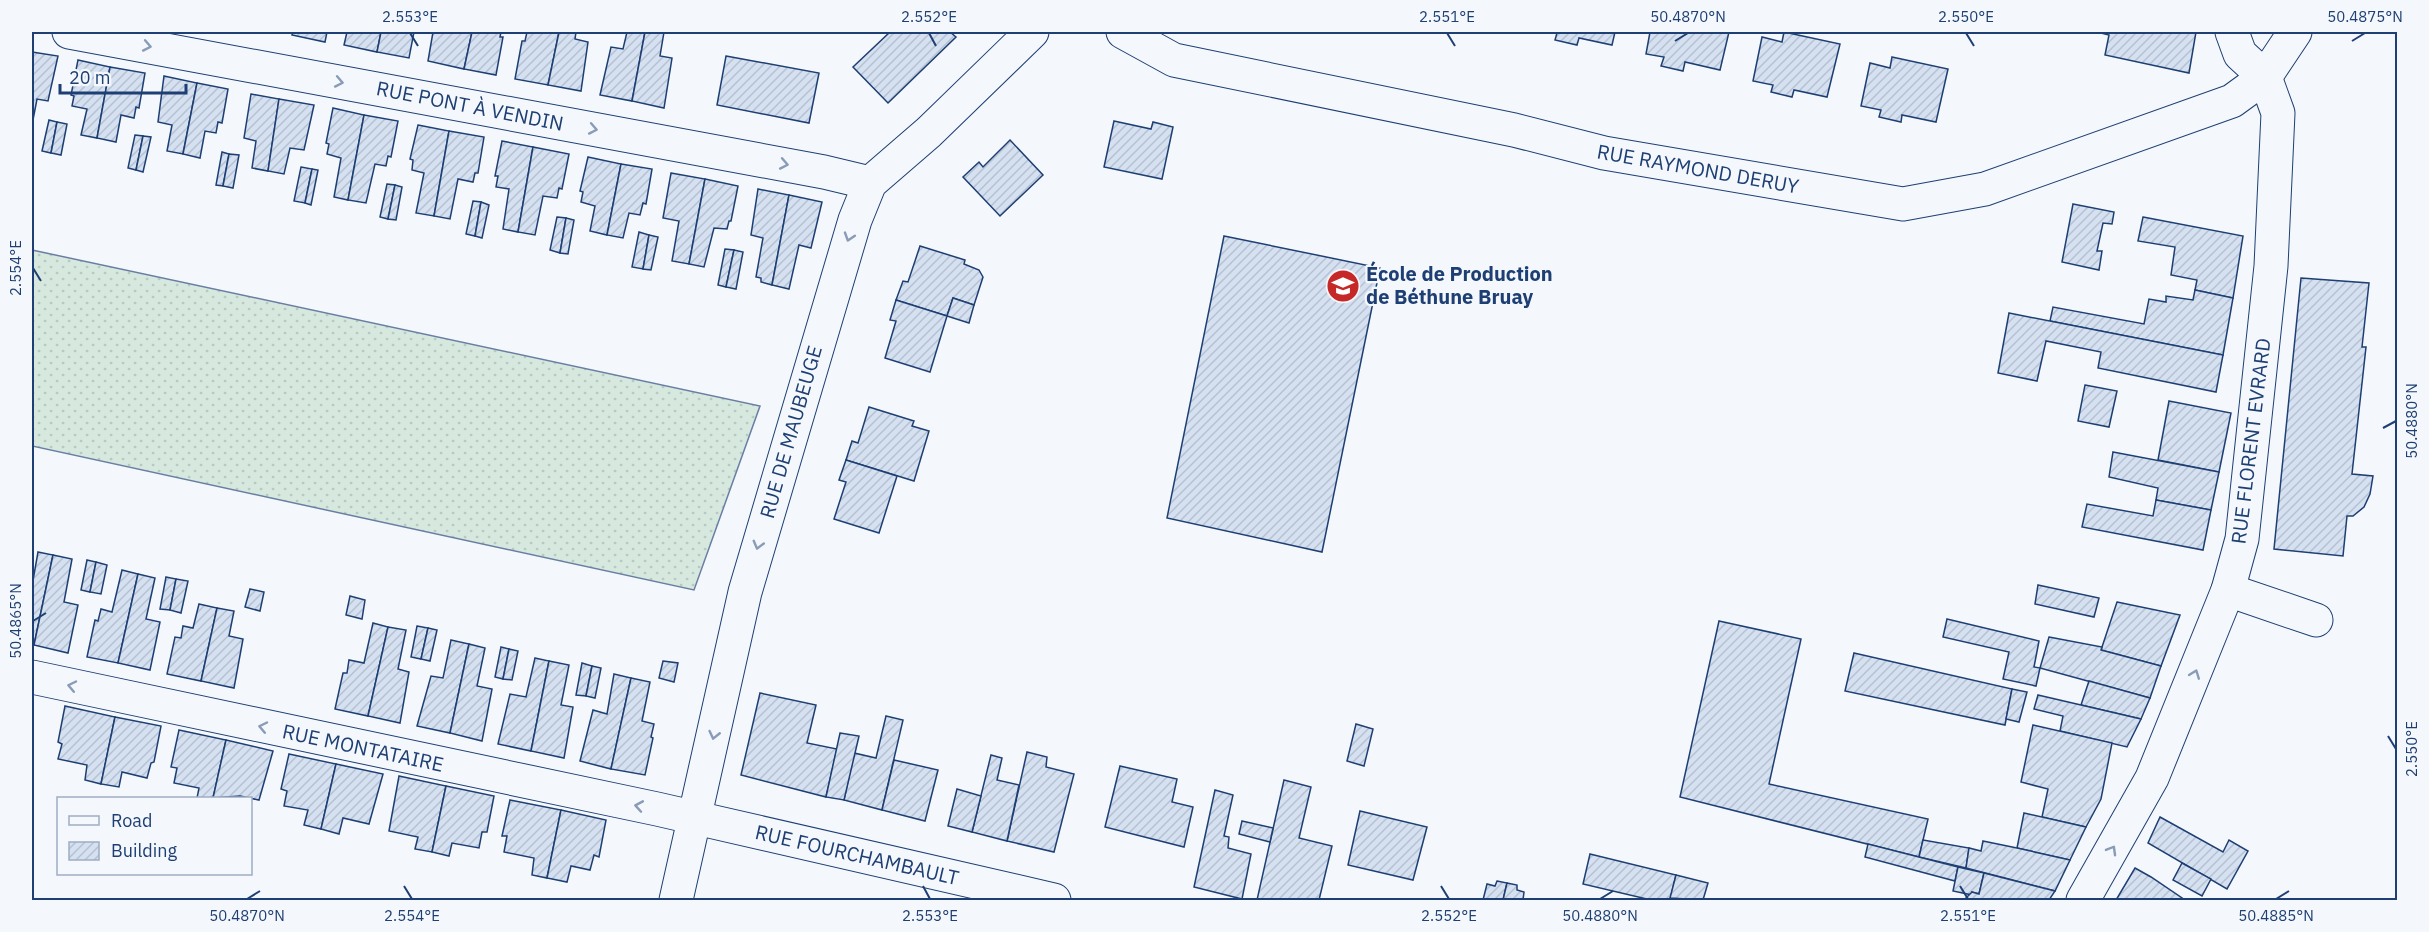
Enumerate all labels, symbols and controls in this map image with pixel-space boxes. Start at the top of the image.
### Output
text: 2.553°E [382,7,438,26]
text: 2.552°E [901,7,957,26]
text: 2.551°E [1419,7,1475,26]
text: 50.4870°N [1650,7,1726,26]
text: 2.550°E [1938,7,1994,26]
text: 50.4875°N [2327,7,2403,26]
one-way arrow [142,39,152,52]
scale bar [60,57,186,95]
text: 20 m [69,66,111,89]
street label: RUE PONT À VENDIN [374,74,566,137]
one-way arrow [334,75,344,88]
one-way arrow [587,122,597,135]
street label: RUE RAYMOND DERUY [1595,137,1801,200]
one-way arrow [780,158,789,170]
one-way arrow [844,231,856,242]
text: 2.554°E [6,240,25,296]
place label: École de Production de Béthune Bruay [1366,260,1553,310]
school or university icon: École de Production de Béthune Bruay [1325,268,1361,304]
street label: RUE FLORENT EVRARD [2224,336,2277,546]
street label: RUE DE MAUBEUGE [753,342,828,521]
text: 50.4880°N [2402,383,2421,459]
one-way arrow [753,539,765,550]
text: 50.4865°N [6,583,25,659]
one-way arrow [2188,669,2200,680]
one-way arrow [68,680,78,693]
street label: RUE MONTATAIRE [280,717,446,778]
one-way arrow [258,721,268,734]
text: 2.550°E [2402,721,2421,777]
one-way arrow [709,730,722,740]
legend [57,797,252,875]
one-way arrow [634,800,644,813]
text: Road [111,809,152,832]
street label: RUE FOURCHAMBAULT [753,818,962,891]
text: Building [111,839,178,862]
one-way arrow [2105,846,2116,856]
text: 50.4870°N [209,906,285,925]
text: 2.554°E [384,906,440,925]
text: 2.553°E [902,906,958,925]
text: 2.552°E [1421,906,1477,925]
text: 50.4880°N [1562,906,1638,925]
text: 2.551°E [1940,906,1996,925]
text: 50.4885°N [2238,906,2314,925]

